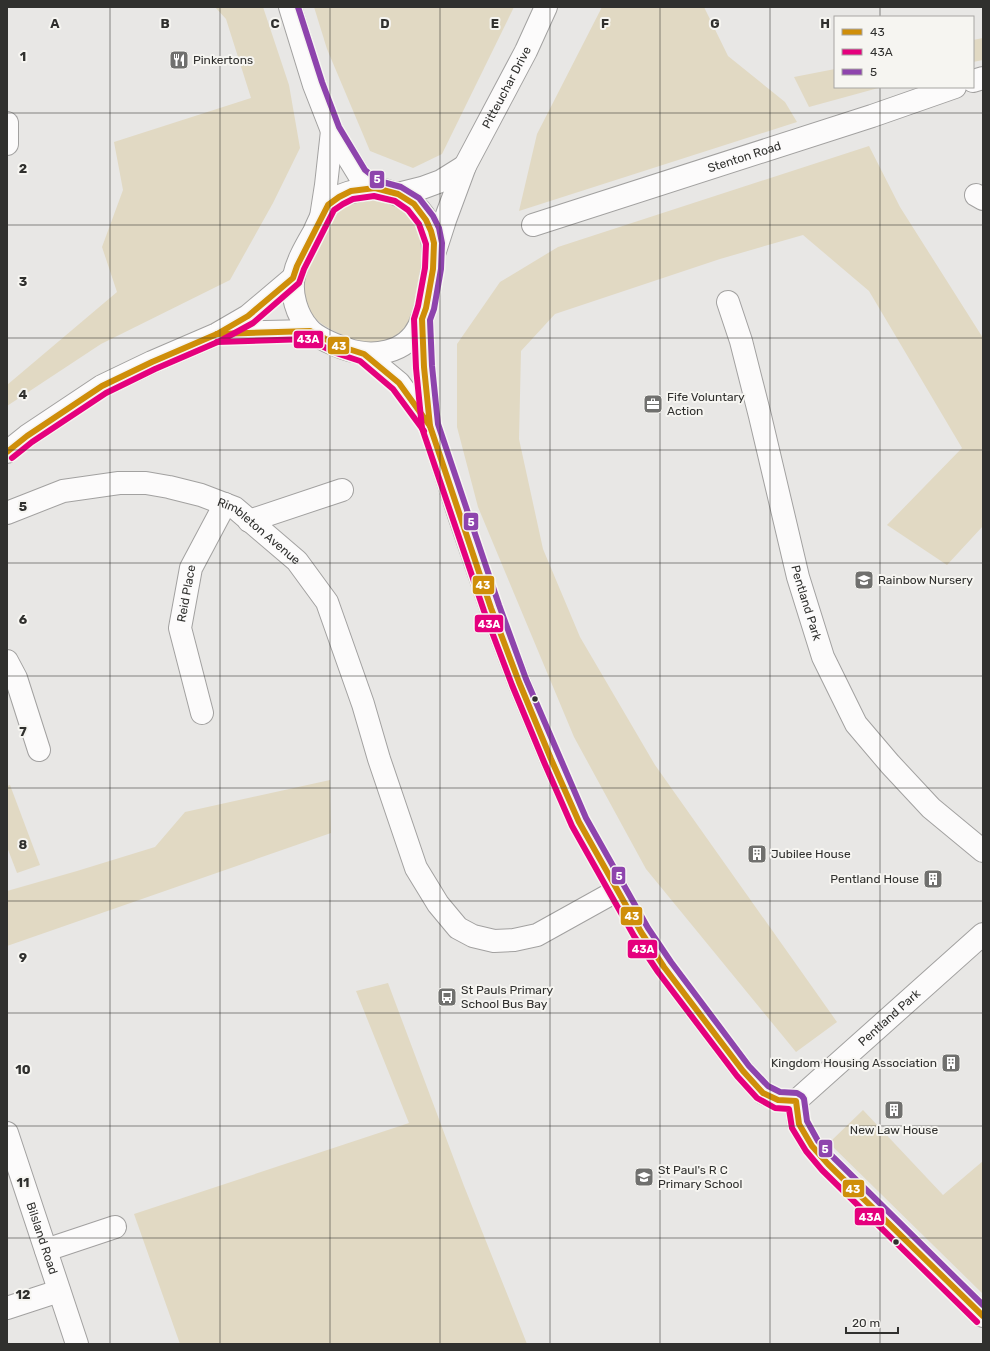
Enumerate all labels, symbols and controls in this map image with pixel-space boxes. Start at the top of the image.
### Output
text: A [50,16,60,31]
text: B [160,16,170,31]
text: C [270,16,280,31]
text: D [380,16,390,31]
text: E [491,16,499,31]
text: F [601,16,609,31]
text: G [710,16,720,31]
text: H [820,16,830,31]
legend [834,16,974,88]
text: 43 [870,25,885,39]
street label: Pitteuchar Drive [479,44,534,131]
text: 43A [870,45,893,59]
text: 1 [20,49,26,64]
restaurant icon: Pinkertons [168,49,190,71]
place label: Pinkertons [193,53,253,67]
text: 5 [870,65,877,79]
street label: Stenton Road [706,139,783,175]
text: 2 [19,161,27,176]
line badge: 5 [369,170,385,189]
text: 5 [373,173,381,186]
text: 3 [19,274,28,289]
line badge: 43A [293,330,324,349]
text: 43A [297,333,319,346]
line badge: 43 [327,336,350,355]
text: 43 [332,340,346,353]
text: 4 [19,387,28,402]
place label: Fife Voluntary Action [667,390,745,418]
office icon: Fife Voluntary Action [642,393,664,415]
street label: Rimbleton Avenue [215,495,303,568]
text: 5 [19,499,27,514]
line badge: 5 [463,512,479,531]
text: 5 [467,516,475,529]
street label: Reid Place [174,563,199,623]
street label: Pentland Park [788,564,825,643]
school or university icon: Rainbow Nursery [853,569,875,591]
place label: Rainbow Nursery [878,573,973,587]
line badge: 43 [472,575,495,595]
text: 43 [476,579,490,592]
text: 6 [19,612,28,627]
line badge: 43A [474,614,504,633]
text: 43A [478,618,500,631]
unlabelled marker [530,694,540,704]
text: 7 [19,724,27,739]
text: 8 [19,837,28,852]
building icon: Jubilee House [746,843,768,865]
place label: Jubilee House [771,847,851,861]
line badge: 5 [611,866,626,885]
building icon: Pentland House [922,868,944,890]
text: 5 [615,870,623,883]
place label: Pentland House [830,872,919,886]
line badge: 43 [620,906,643,926]
text: 43 [625,910,639,923]
line badge: 43A [627,939,658,959]
text: 43A [632,943,654,956]
text: 9 [19,950,27,965]
place label: St Pauls Primary School Bus Bay [461,983,554,1011]
bus stop icon: St Pauls Primary School Bus Bay [436,986,458,1008]
street label: Pentland Park [855,986,924,1049]
building icon: Kingdom Housing Association [940,1052,962,1074]
place label: Kingdom Housing Association [771,1056,937,1070]
text: 10 [15,1062,31,1077]
building icon: New Law House [883,1099,905,1121]
place label: New Law House [850,1123,938,1137]
line badge: 5 [818,1139,833,1158]
text: 5 [821,1143,829,1156]
place label: St Paul's R C Primary School [658,1163,742,1191]
school or university icon: St Paul's R C Primary School [633,1166,655,1188]
text: 11 [17,1175,29,1190]
line badge: 43 [842,1179,865,1198]
text: 43 [846,1183,860,1196]
street label: Bilsland Road [23,1200,60,1276]
line badge: 43A [854,1207,885,1226]
text: 43A [859,1211,881,1224]
unlabelled marker [891,1237,901,1247]
text: 12 [16,1287,30,1302]
scale bar [846,1309,898,1335]
text: 20 m [852,1316,880,1330]

